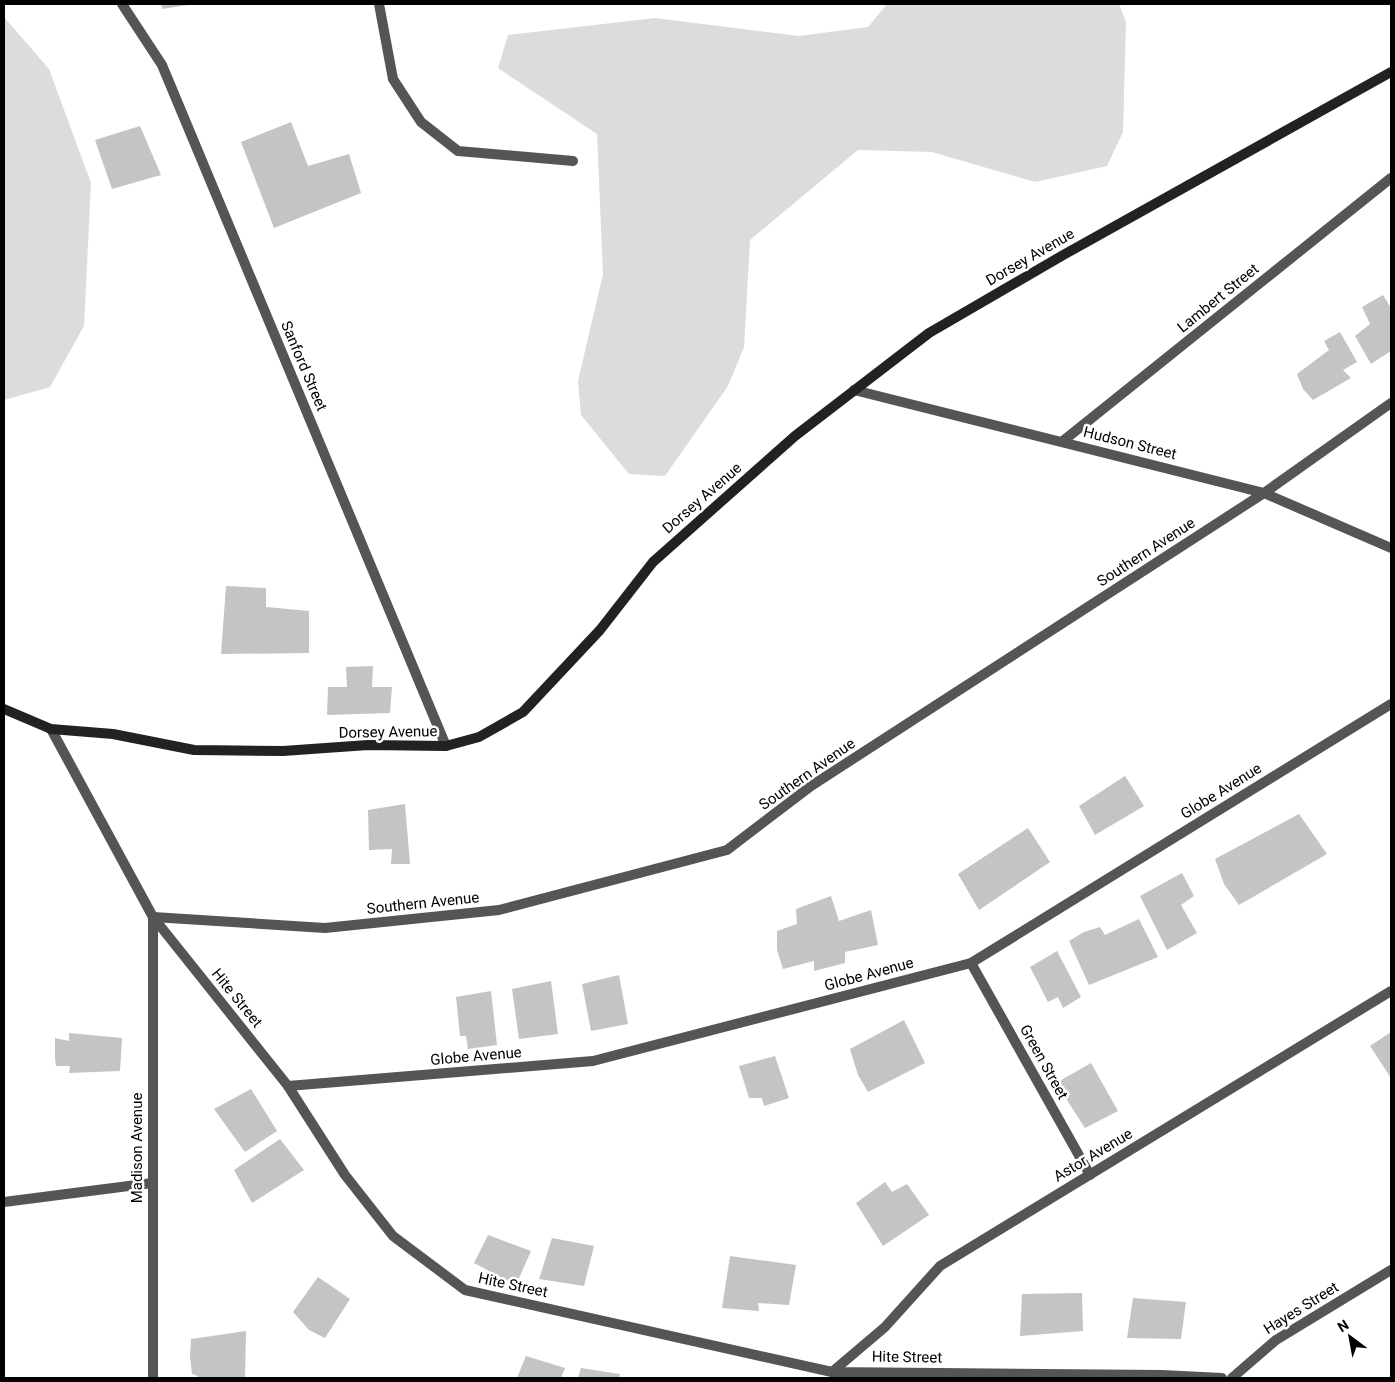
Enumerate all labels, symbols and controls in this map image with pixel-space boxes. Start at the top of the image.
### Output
street label: Dorsey Avenue [983,224,1077,290]
street label: Lambert Street [1174,260,1262,336]
street label: Sanford Street [277,318,331,414]
street label: Hudson Street [1082,423,1178,463]
street label: Dorsey Avenue [659,459,745,537]
street label: Southern Avenue [1094,514,1198,590]
street label: Dorsey Avenue [338,722,438,742]
street label: Southern Avenue [756,734,858,814]
street label: Globe Avenue [1177,759,1265,823]
street label: Southern Avenue [366,888,480,918]
street label: Globe Avenue [822,953,916,995]
street label: Hite Street [208,965,266,1031]
street label: Green Street [1016,1021,1072,1103]
street label: Globe Avenue [430,1043,522,1069]
street label: Madison Avenue [128,1093,146,1203]
street label: Astor Avenue [1050,1124,1136,1186]
street label: Hite Street [477,1269,549,1301]
street label: Hayes Street [1260,1278,1342,1338]
north arrow [1325,1312,1375,1362]
text: N [1335,1317,1352,1335]
street label: Hite Street [872,1347,942,1367]

